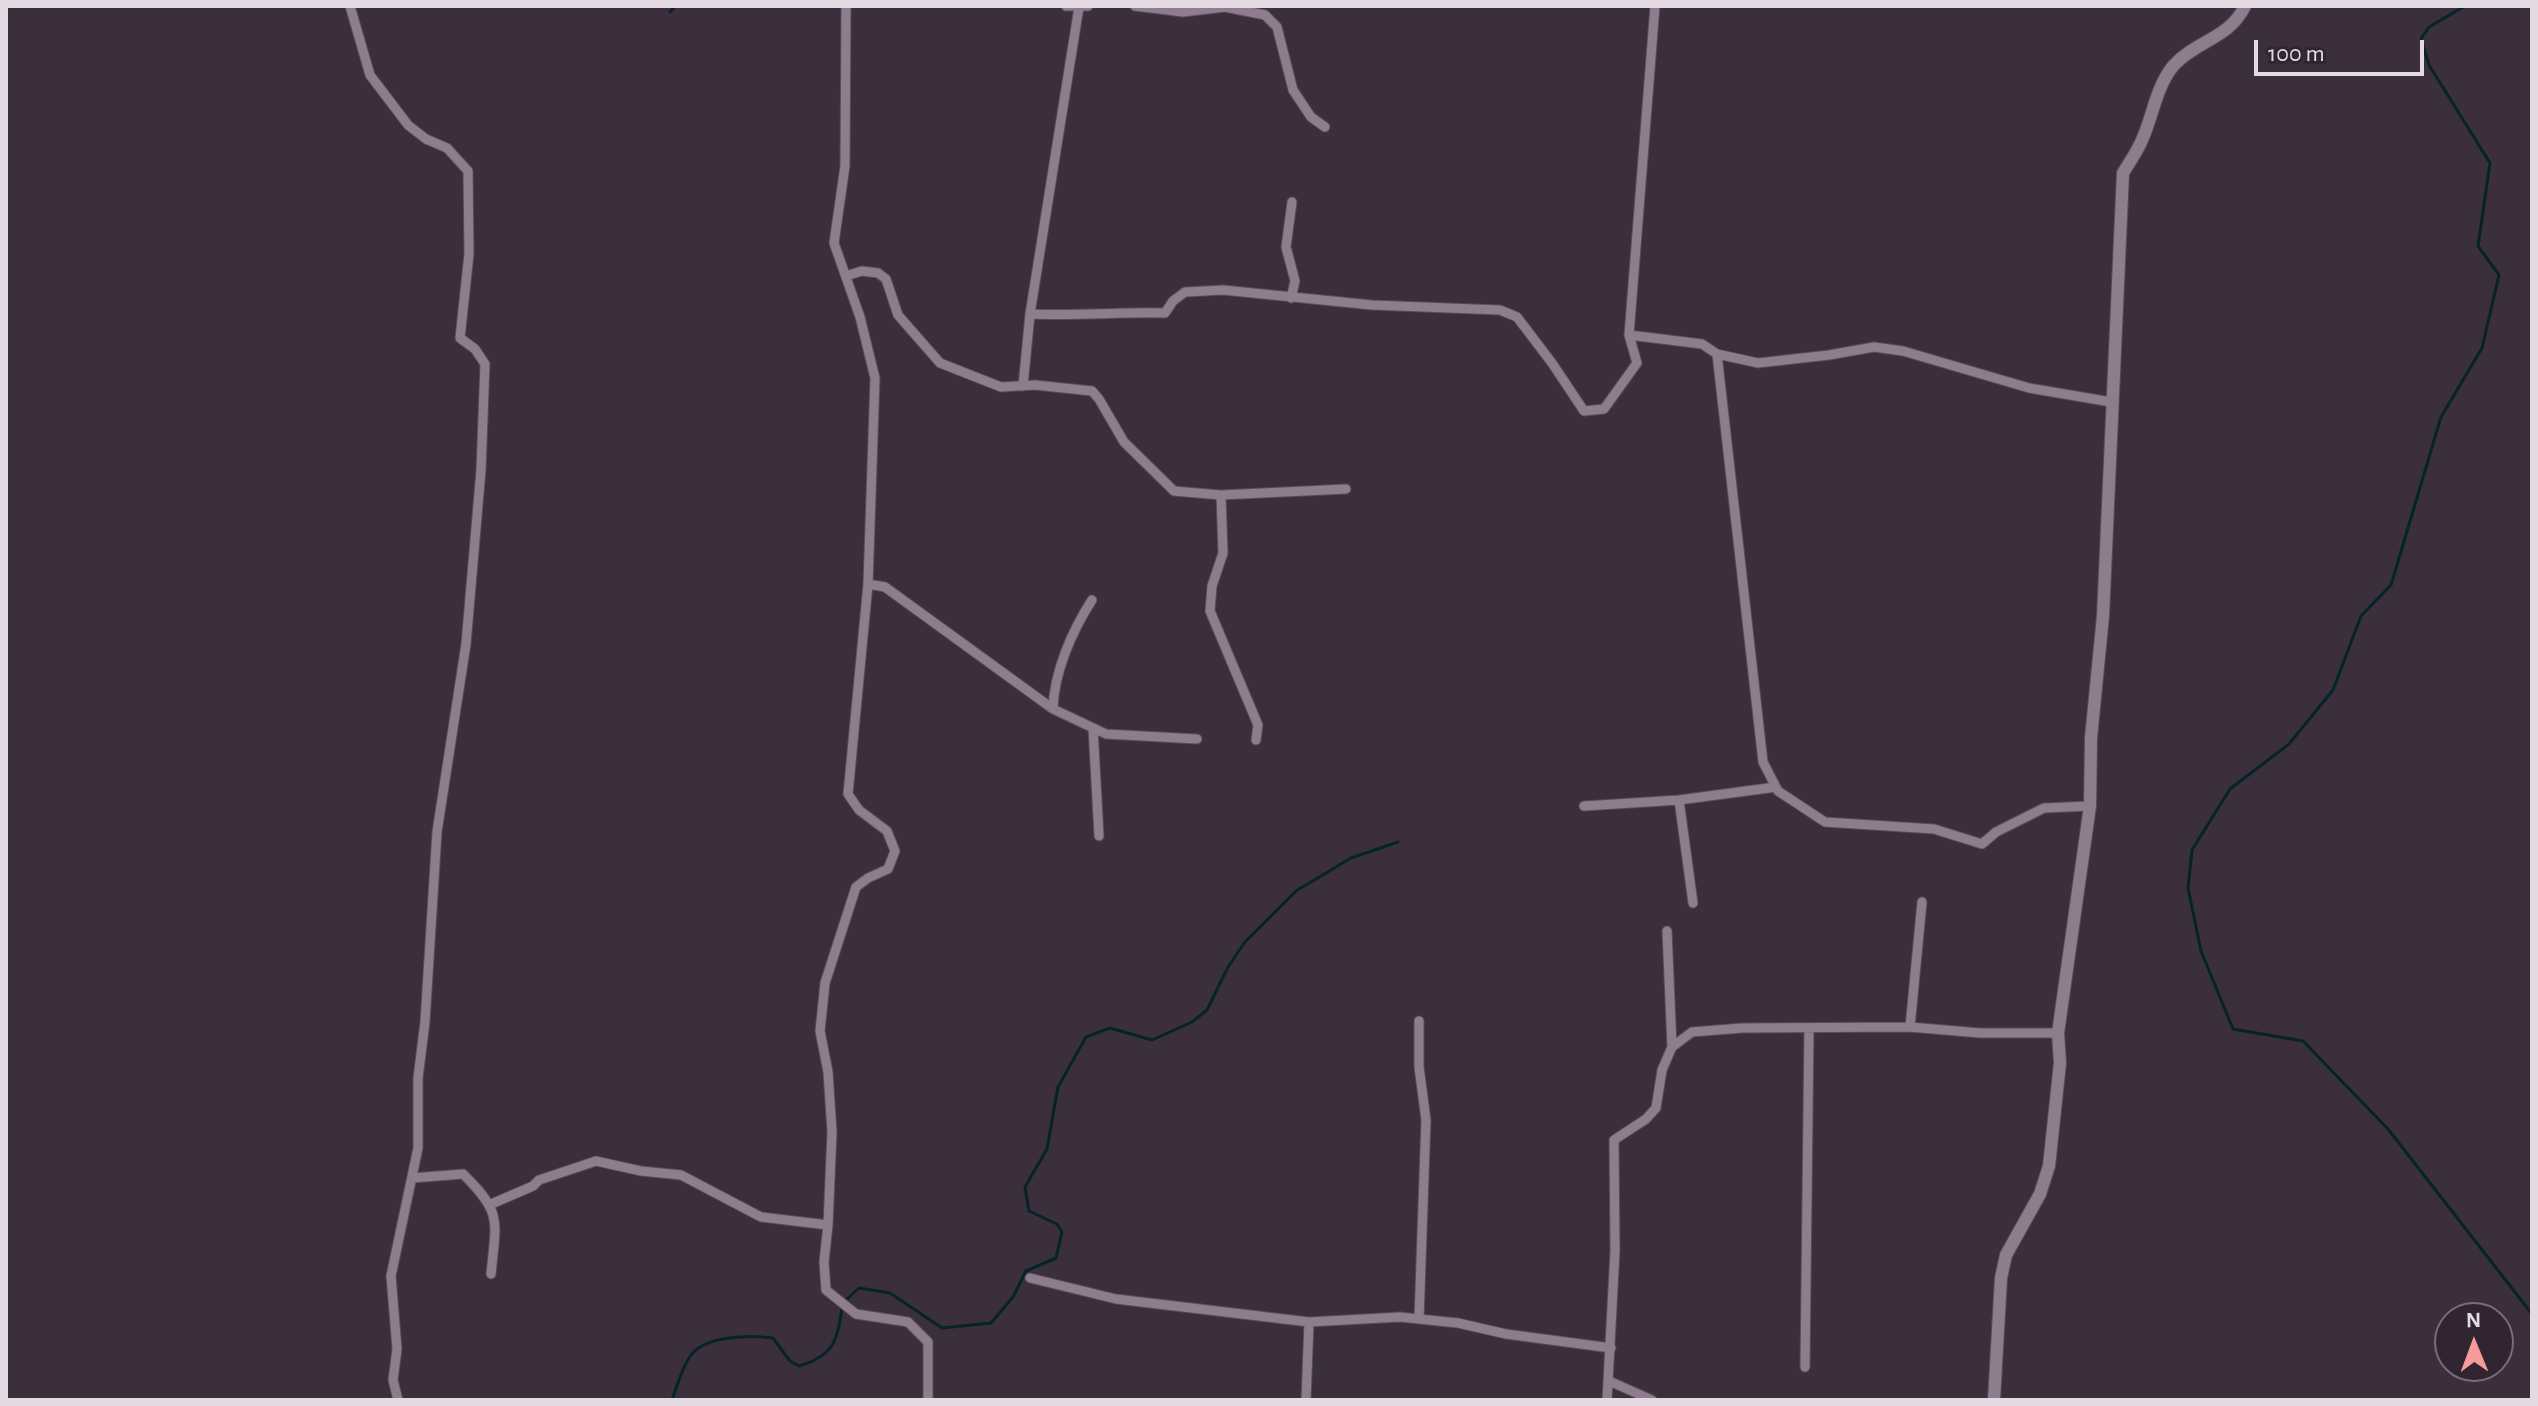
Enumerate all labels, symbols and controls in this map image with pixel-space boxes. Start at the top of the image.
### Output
scale bar [2258,24,2428,74]
text: 100 m [2268,42,2325,66]
north arrow [2434,1302,2514,1382]
text: N [2466,1309,2481,1331]

